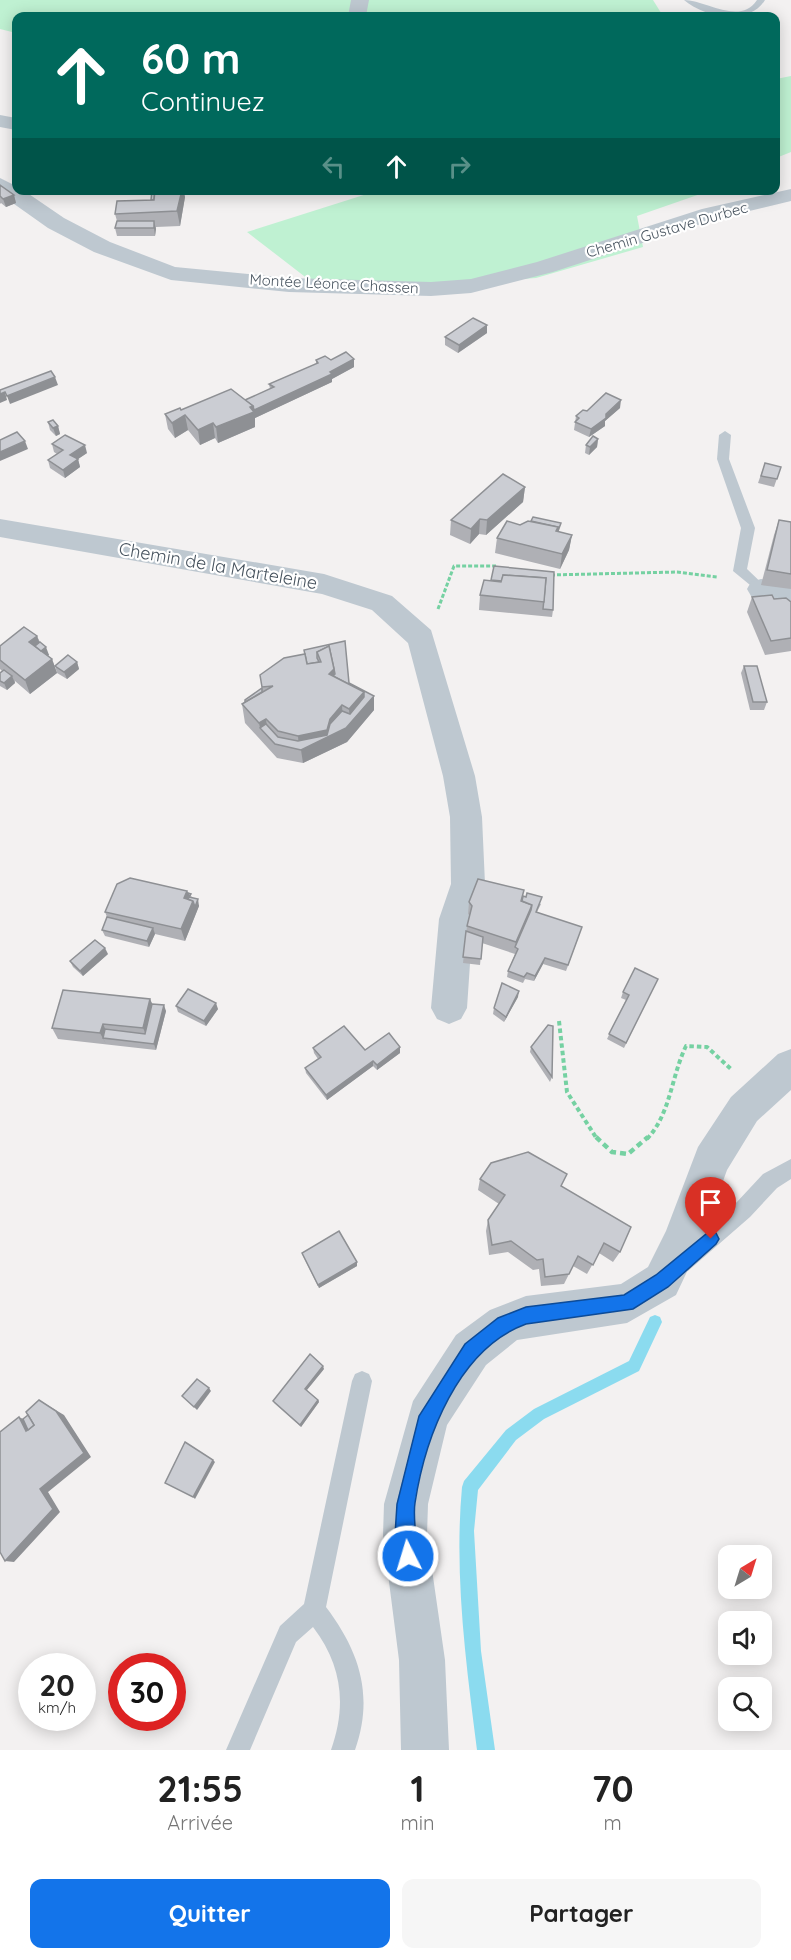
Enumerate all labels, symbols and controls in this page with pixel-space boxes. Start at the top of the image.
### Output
text: 60 m [141,32,241,85]
icon: ahead [42,36,120,114]
text: Continuez [141,84,265,118]
icon: left [317,150,350,183]
icon: ahead [380,150,413,183]
icon: right [443,150,476,183]
street label: Chemin Gustave Durbec [584,197,750,262]
street label: Montée Léonce Chassen [249,270,419,297]
street label: Chemin de la Marteleine [117,537,319,594]
pin [685,1177,736,1239]
icon: arrive [694,1186,727,1219]
position arrow [376,1524,440,1588]
north arrow [718,1545,772,1599]
map controls [718,1545,772,1731]
button: sound [718,1611,772,1665]
speed limit sign: 30 [108,1653,186,1731]
text: 20 [39,1666,75,1704]
button: search [718,1677,772,1731]
text: km/h [38,1698,76,1717]
text: 21:55 [157,1766,243,1811]
text: 1 [410,1766,424,1811]
text: 70 [592,1766,634,1811]
text: Arrivée [167,1810,233,1835]
text: min [400,1810,434,1835]
text: m [604,1810,622,1835]
button: Quitter [30,1879,390,1948]
button: Partager [402,1879,761,1948]

